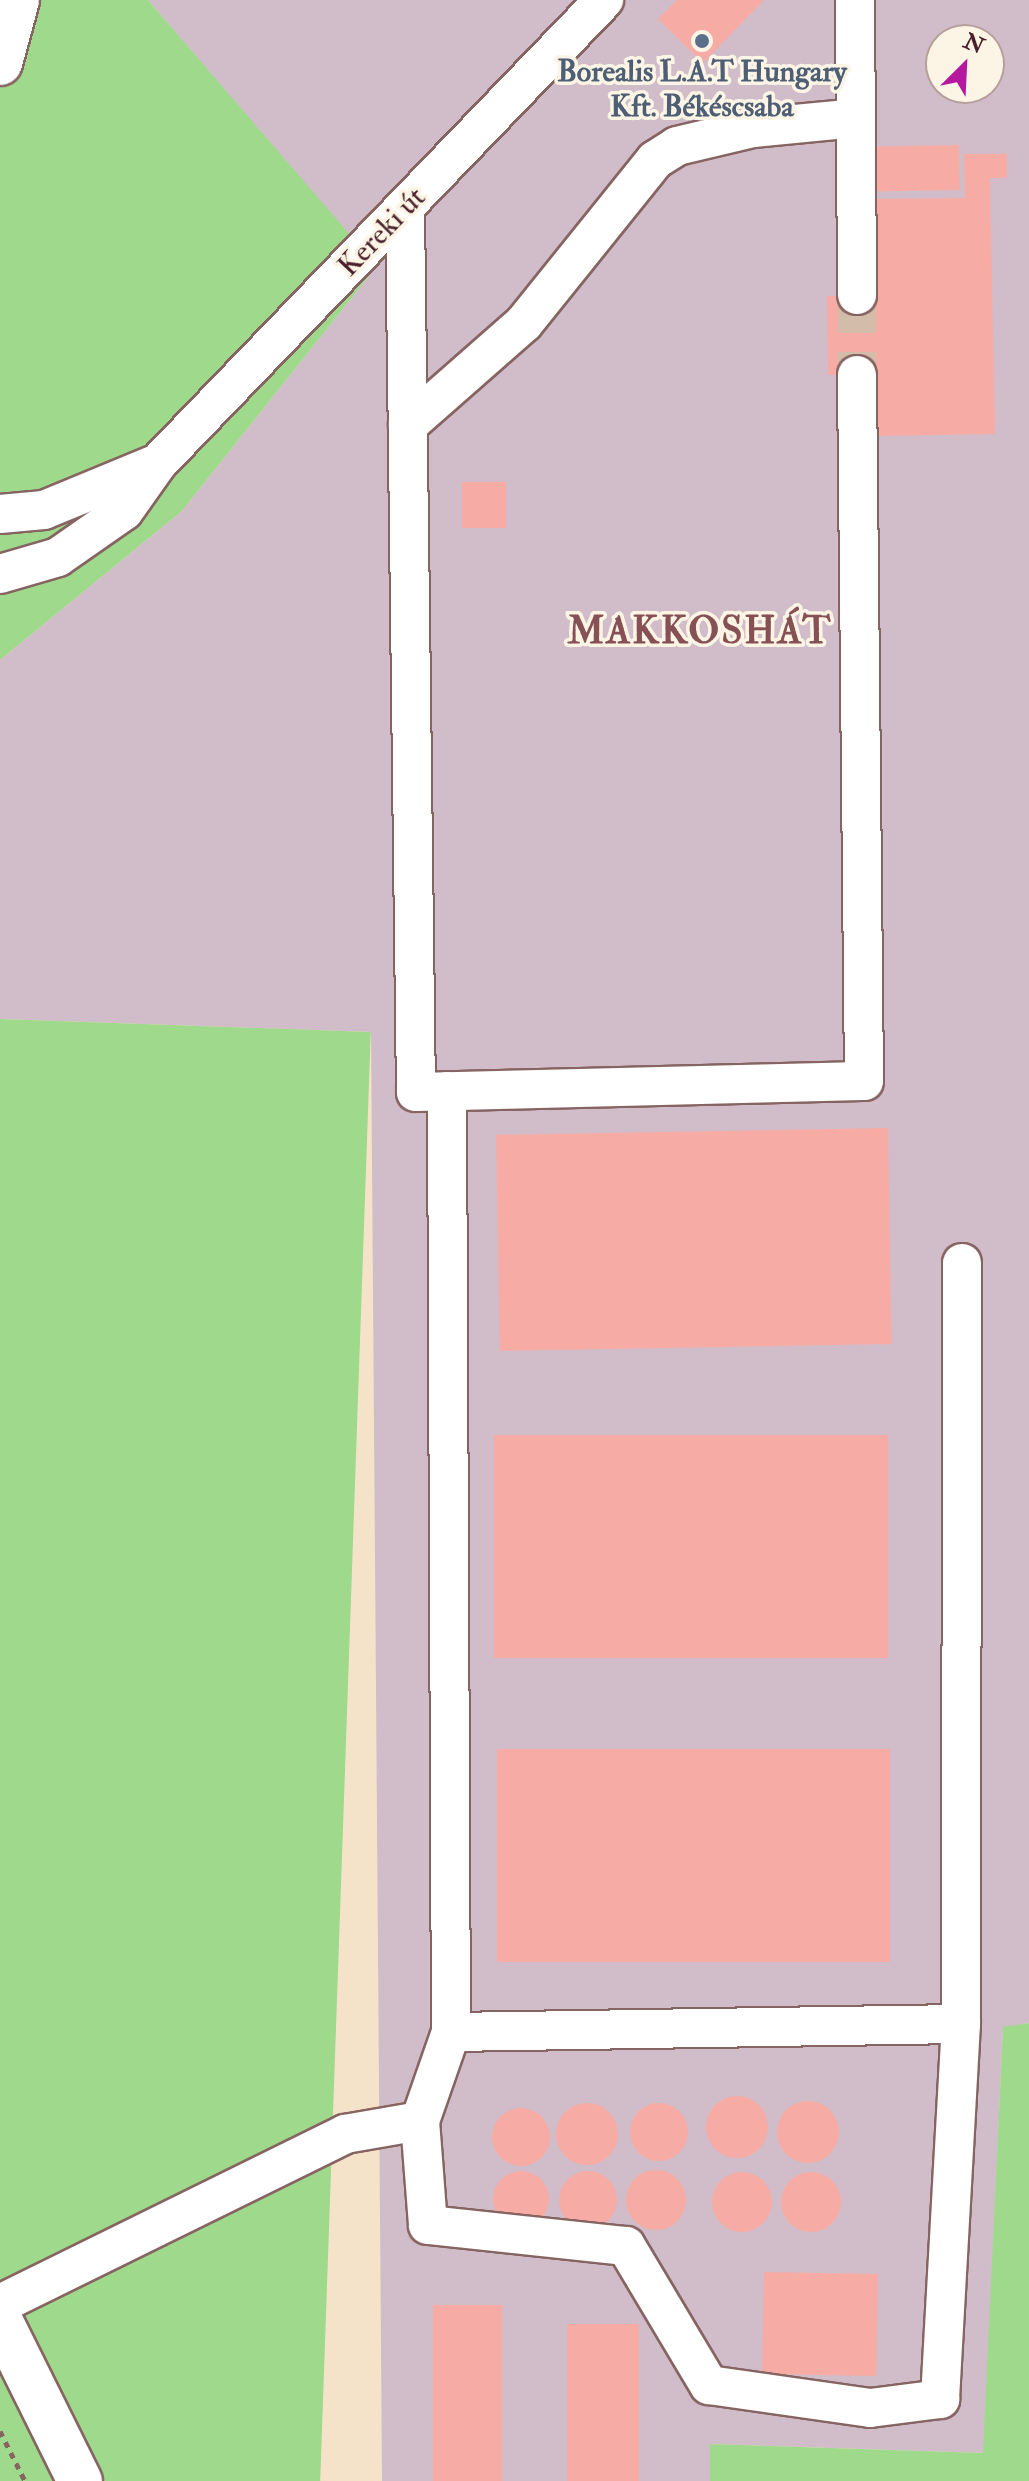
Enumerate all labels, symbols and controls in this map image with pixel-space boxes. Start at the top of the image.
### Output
north arrow [925,24,1005,104]
text: N [959,27,989,61]
marker: Borealis L.A.T Hungary Kft. Békéscsaba [693,32,711,50]
place label: Borealis L.A.T Hungary Kft. Békéscsaba [557,54,847,124]
street label: Kereki út [331,180,433,284]
district label: MAKKOSHÁT [567,609,833,655]

